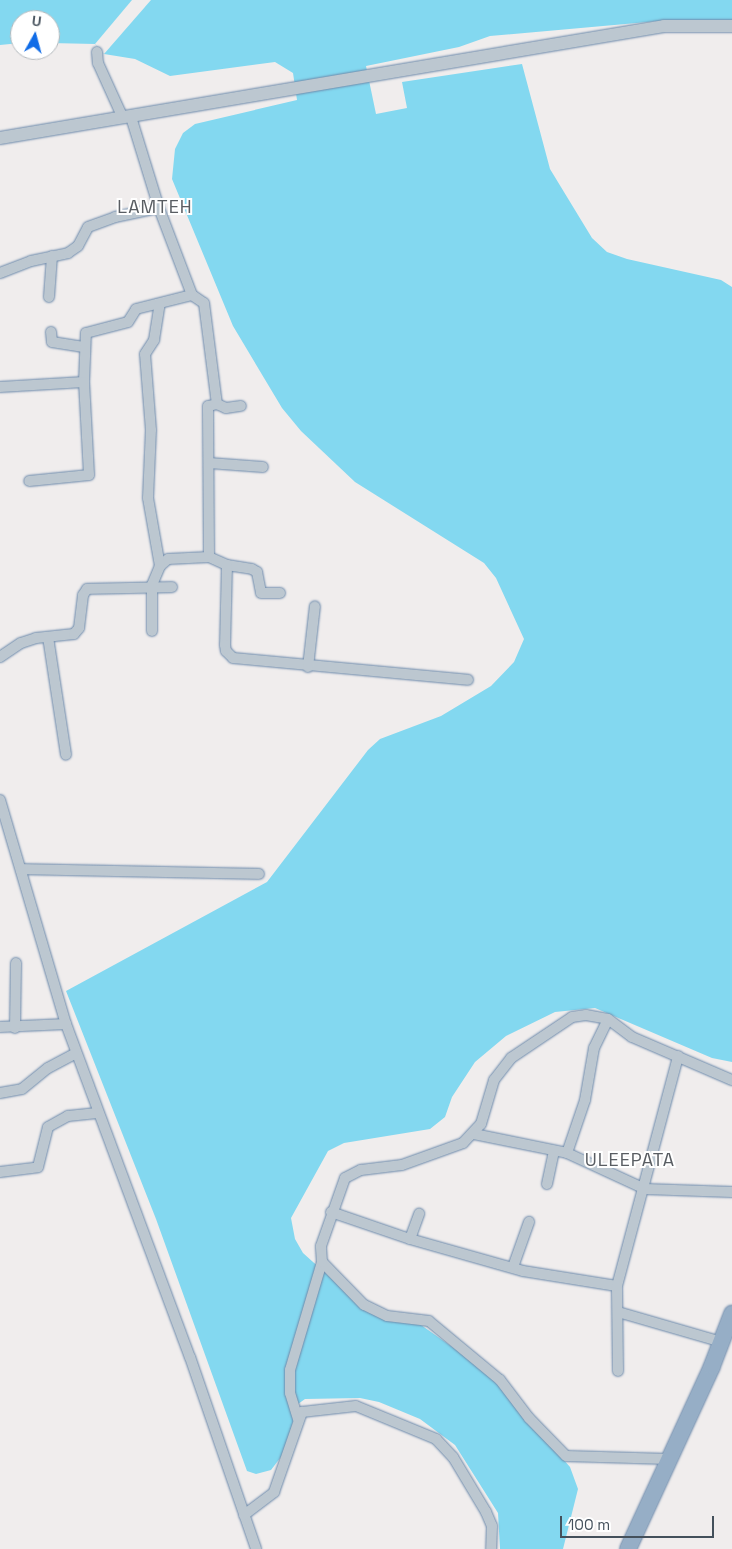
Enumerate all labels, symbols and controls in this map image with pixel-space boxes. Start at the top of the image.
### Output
north arrow [10,10,60,60]
text: U [31,12,42,31]
district label: LAMTEH [117,196,193,218]
district label: ULEEPATA [584,1149,676,1171]
scale bar [562,1506,716,1538]
text: 100 m [568,1515,610,1534]

